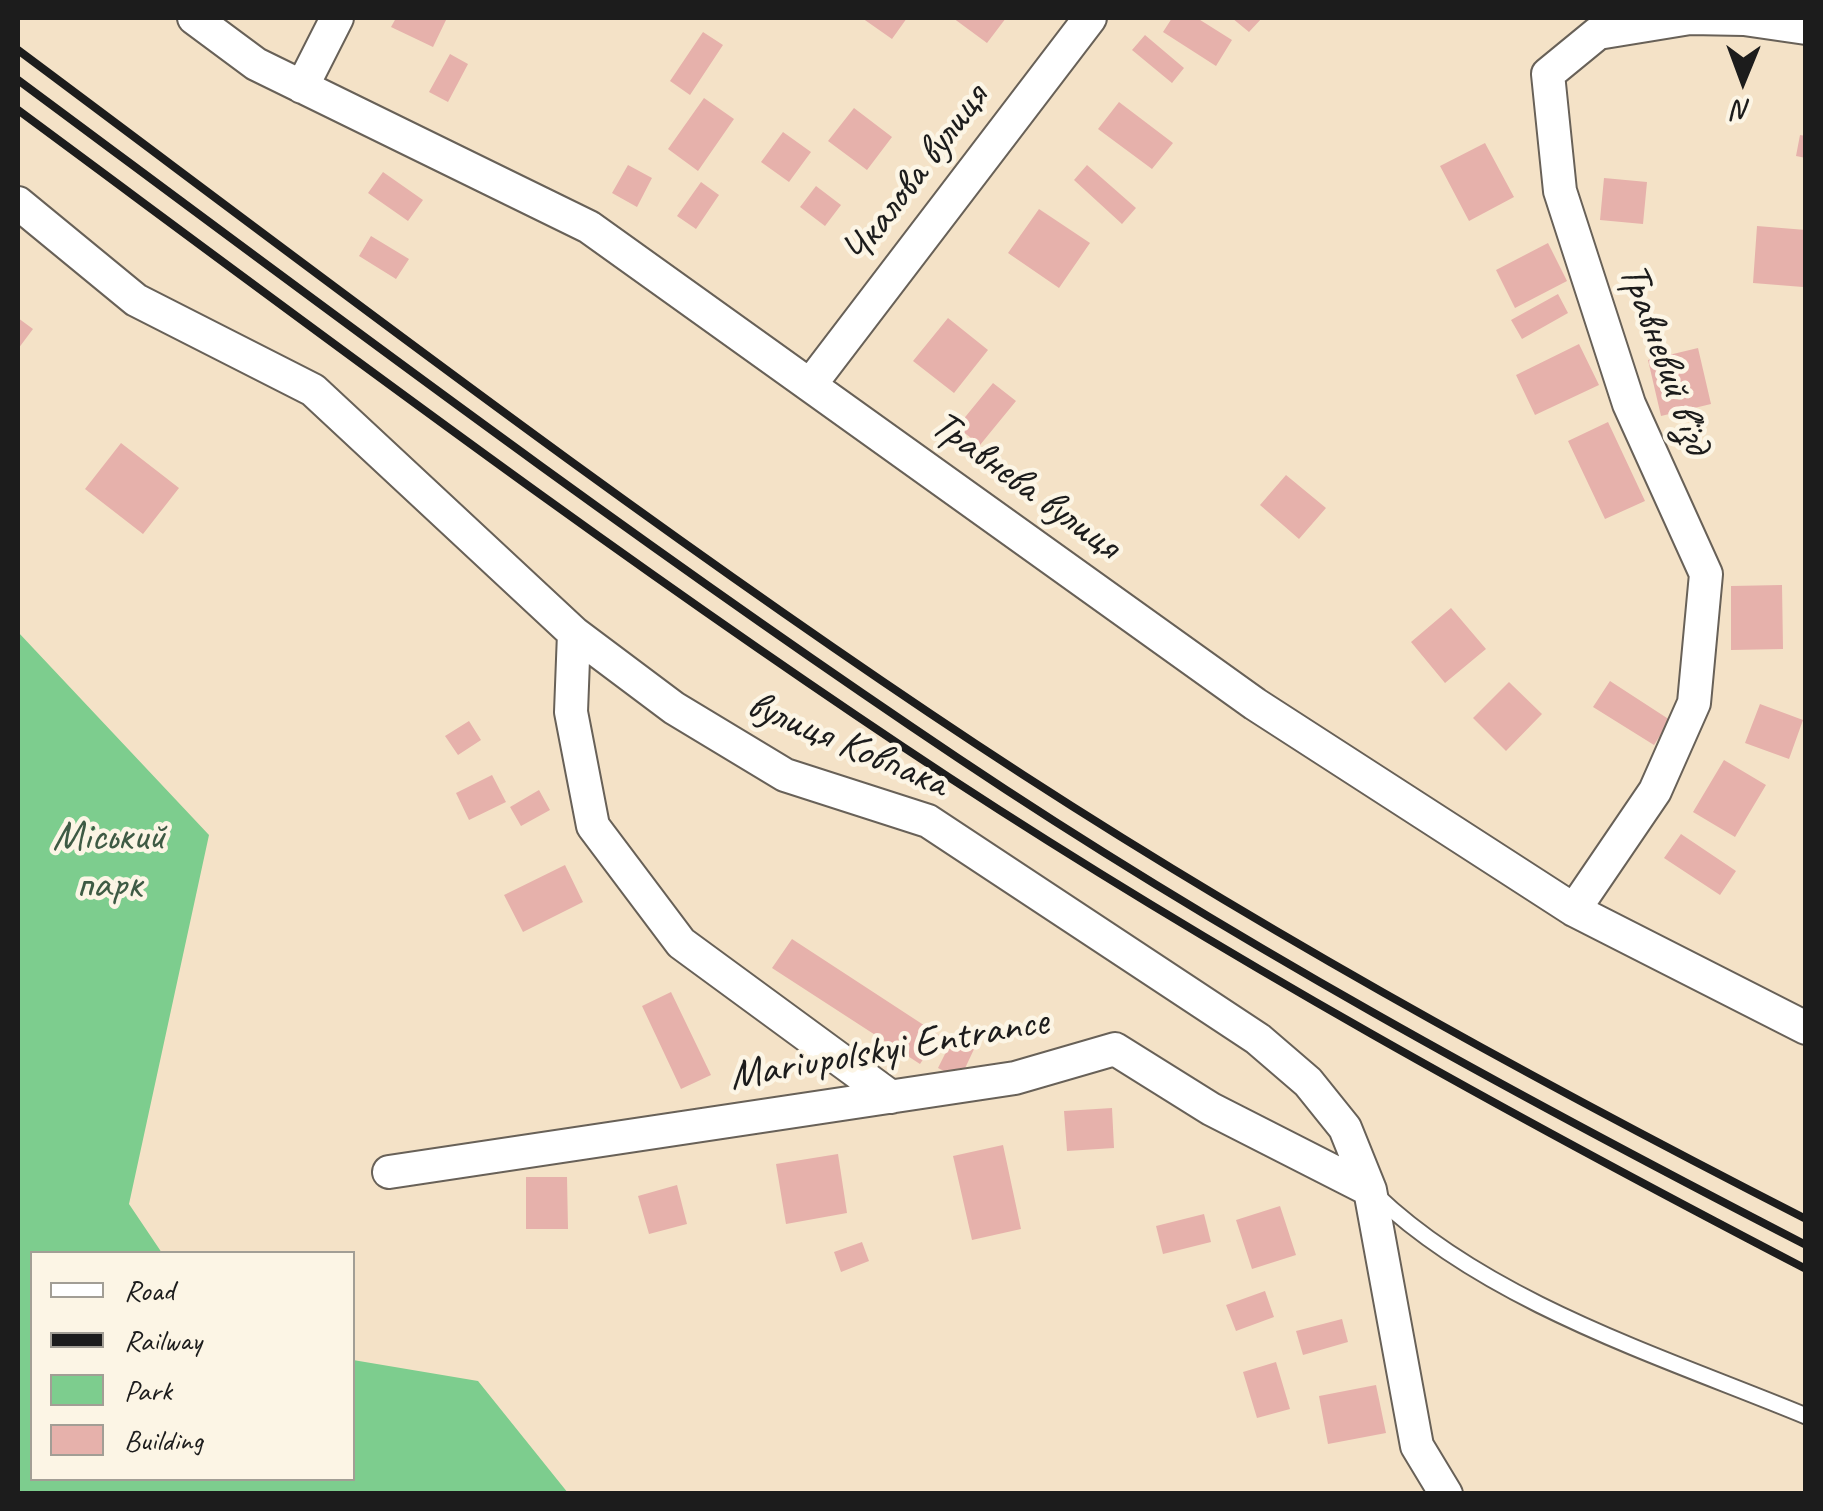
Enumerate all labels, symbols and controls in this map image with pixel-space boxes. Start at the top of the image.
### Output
north arrow [1693,30,1793,130]
street label: Чкалова вулиця [832,75,1000,275]
text: N [1733,93,1751,128]
street label: Травневий в'їзд [1606,257,1722,461]
street label: Травнева вулиця [920,400,1130,572]
street label: вулиця Ковпака [739,680,955,810]
park label: Міський парк [52,813,166,911]
street label: Mariupolskyi Entrance [726,997,1052,1103]
legend [30,1251,355,1481]
text: Road [124,1271,174,1309]
text: Railway [124,1321,202,1359]
text: Park [124,1371,172,1409]
text: Building [124,1421,203,1459]

